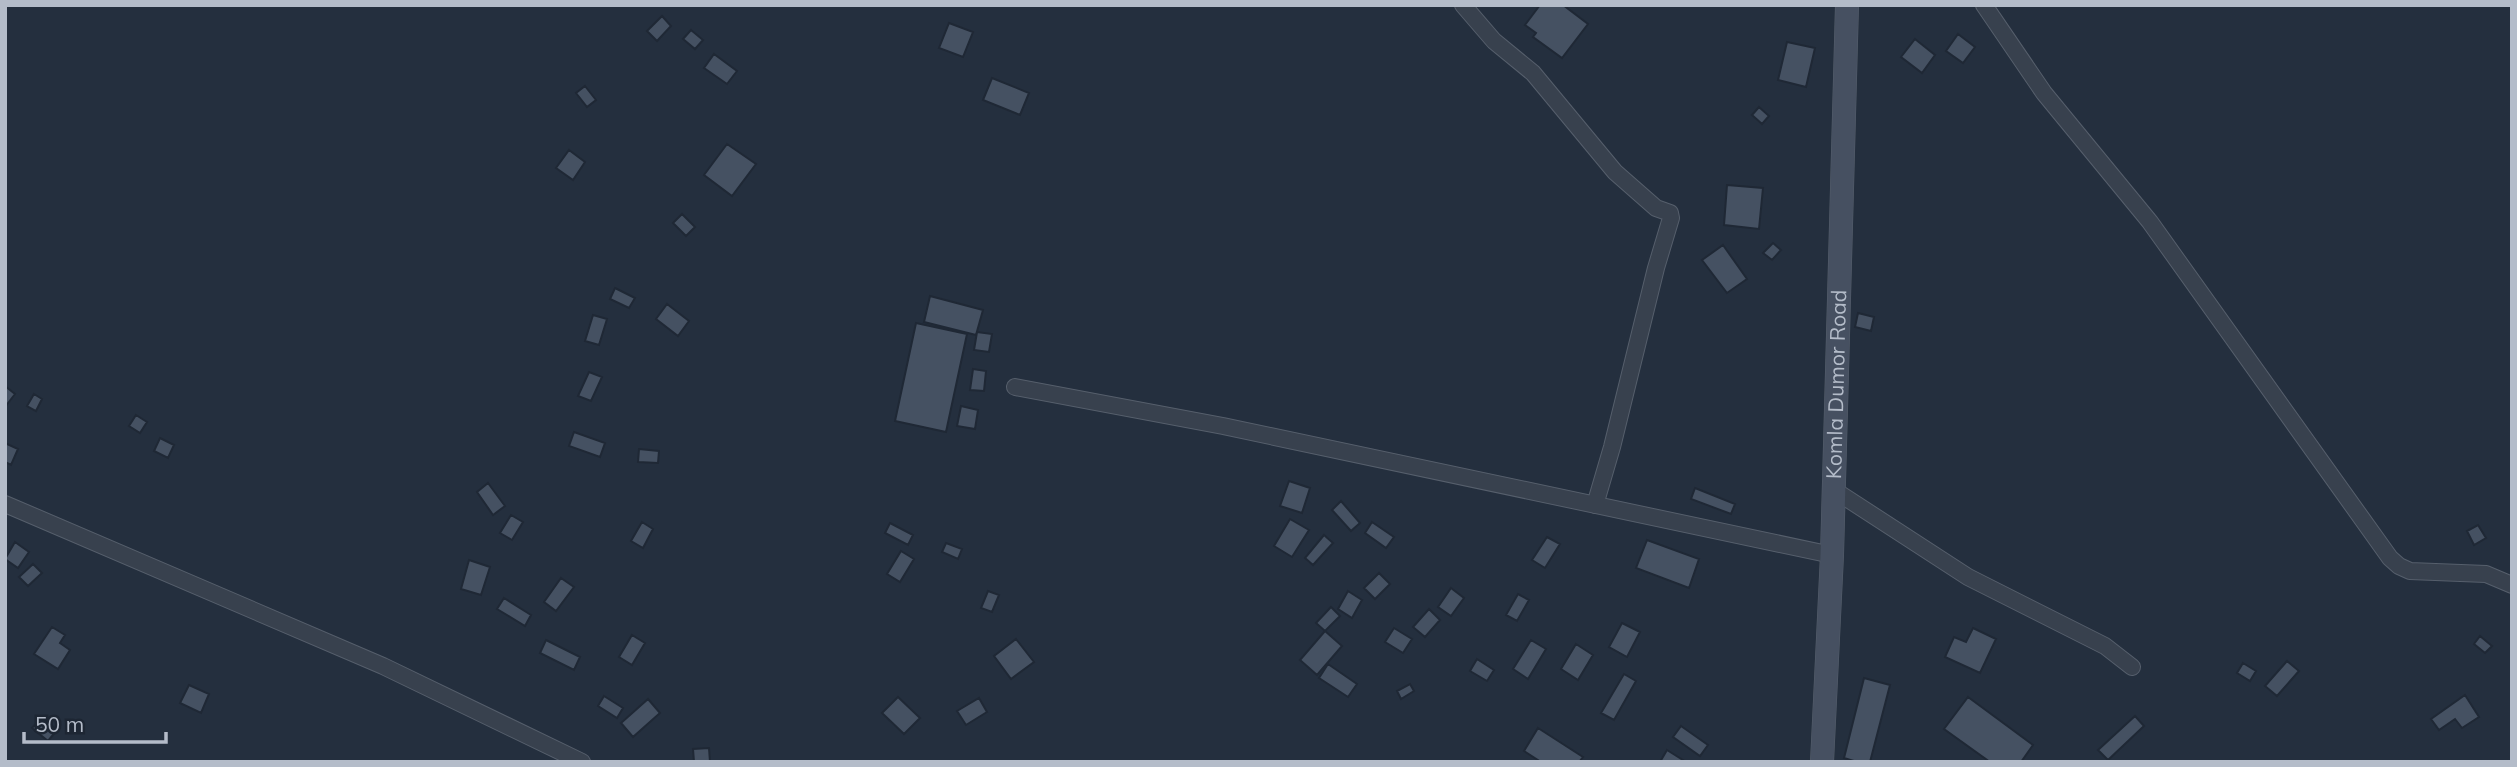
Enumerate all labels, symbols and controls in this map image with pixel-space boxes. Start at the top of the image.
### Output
street label: Komla Dumor Road [1820,289,1851,479]
scale bar [24,700,166,744]
text: 50 m [35,711,84,737]

